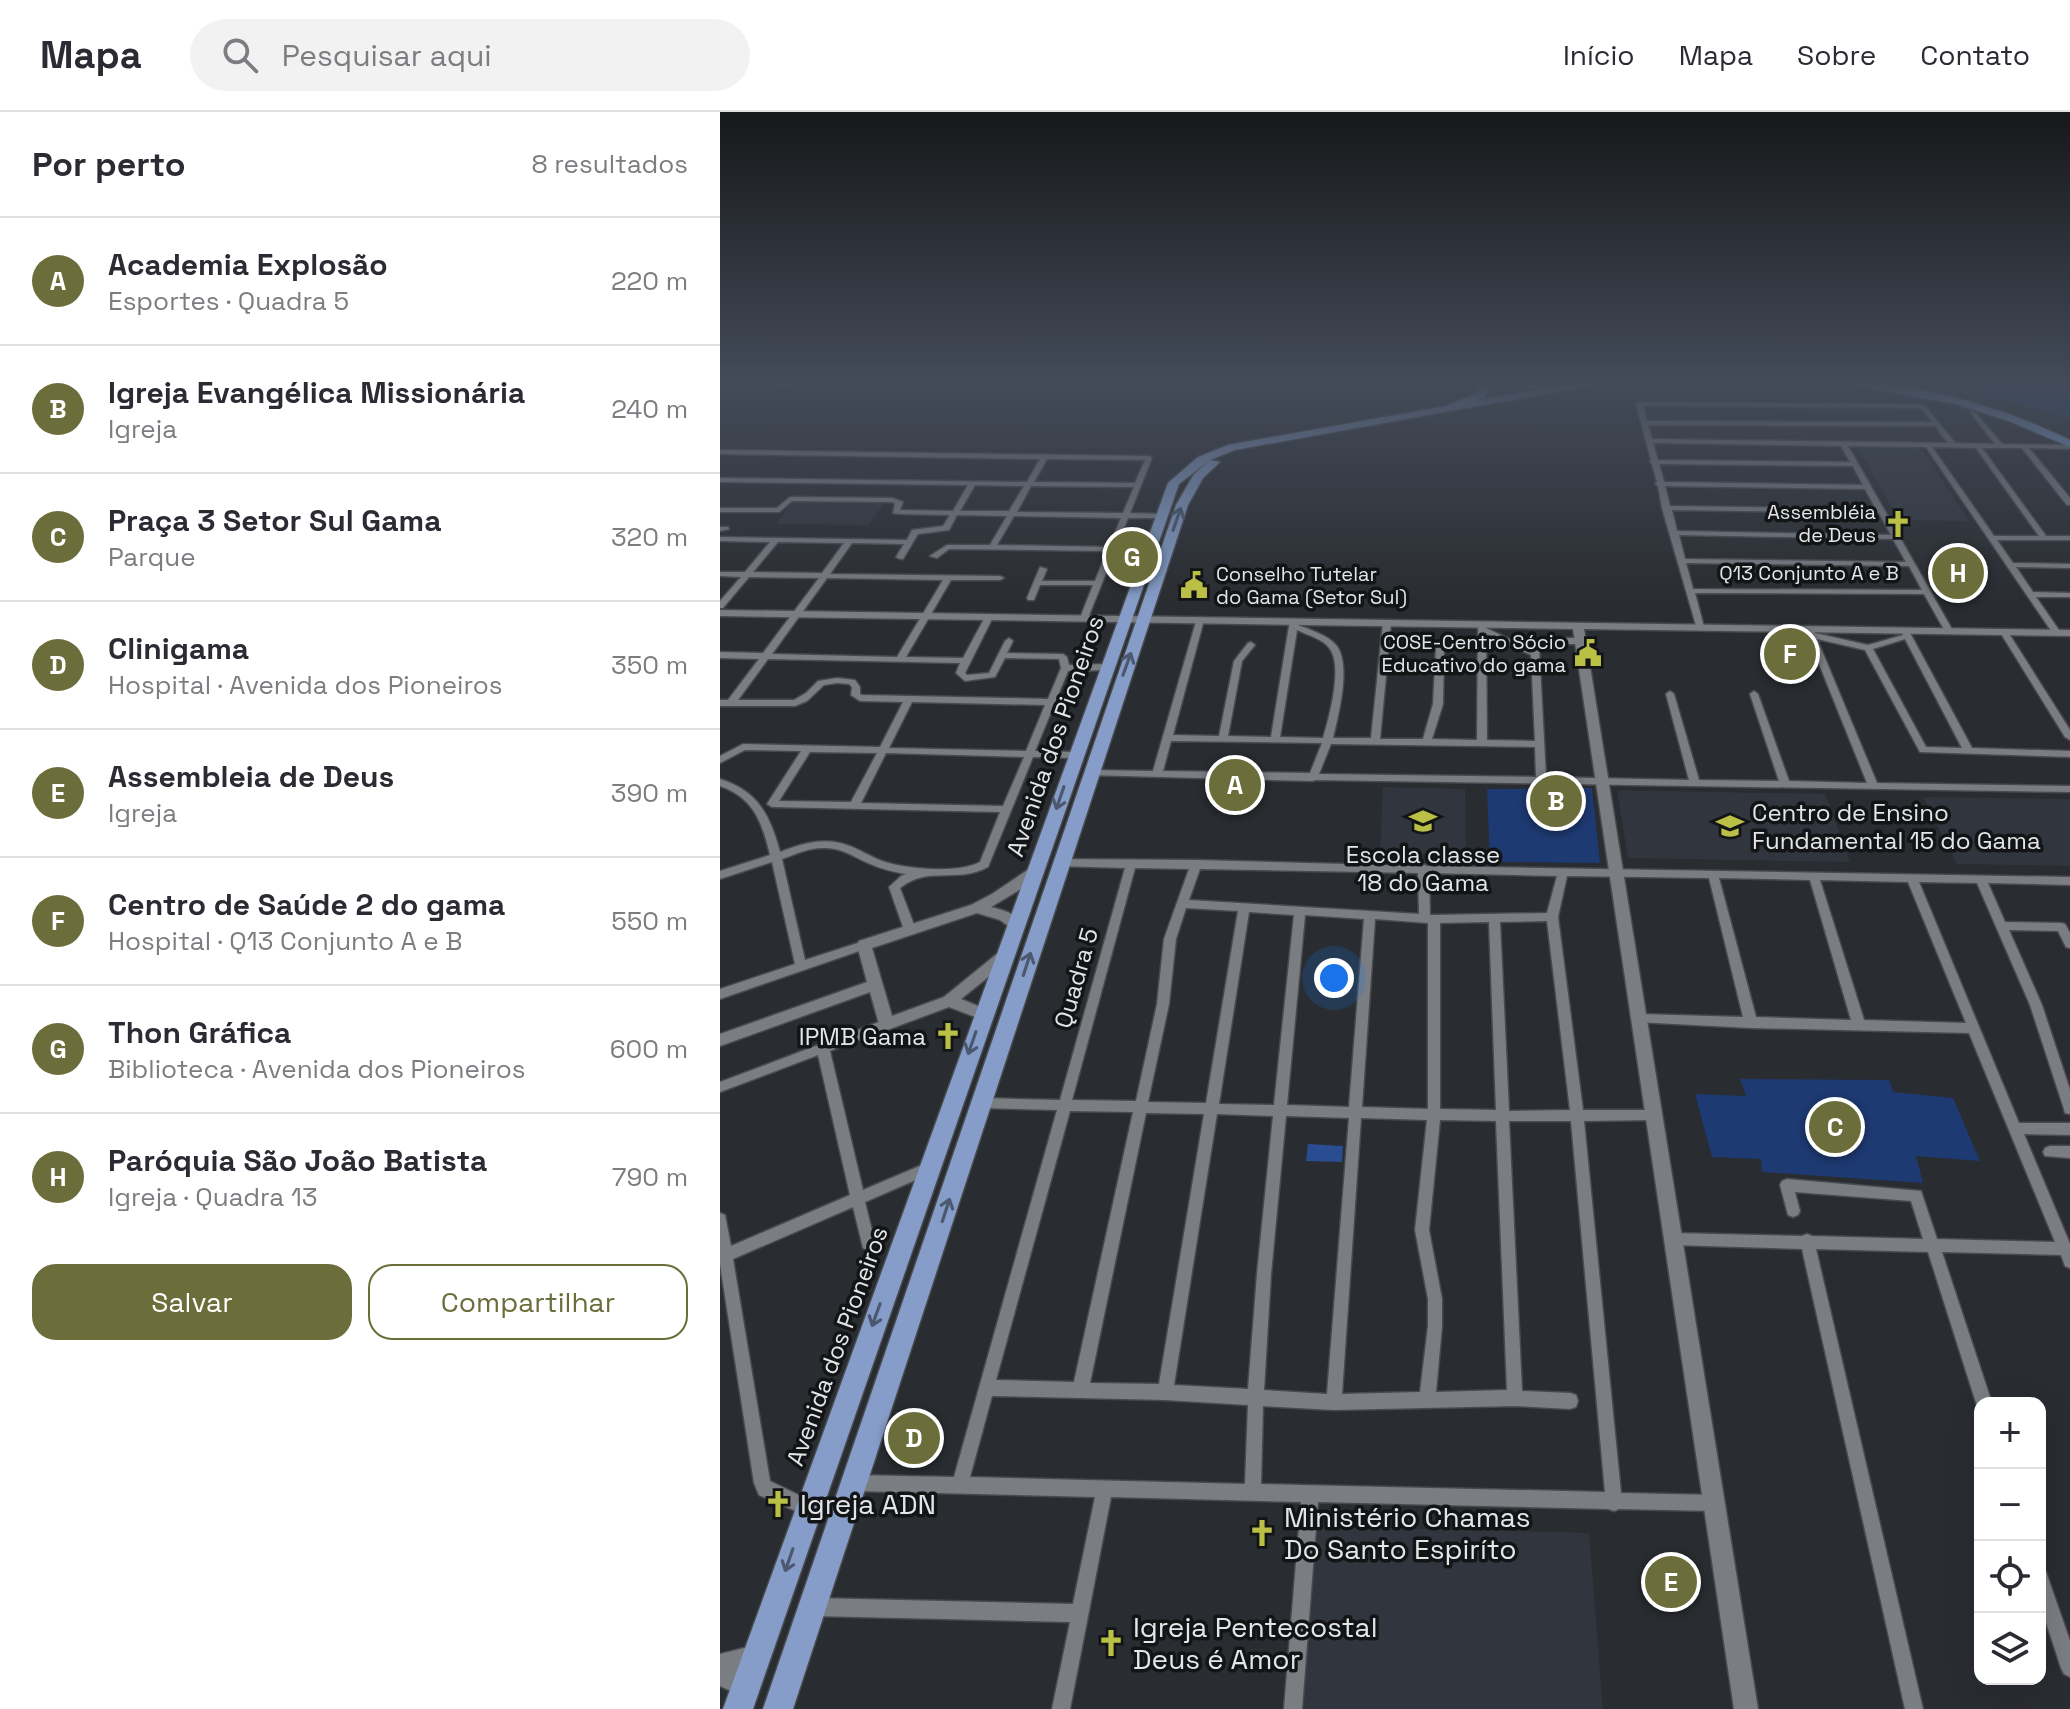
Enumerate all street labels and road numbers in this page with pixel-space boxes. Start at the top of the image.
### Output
street label: Q13 Conjunto A e B [1719,560,1899,586]
street label: Avenida dos Pioneiros [999,612,1111,860]
street label: Quadra 5 [1047,924,1105,1032]
street label: Avenida dos Pioneiros [779,1222,895,1470]

